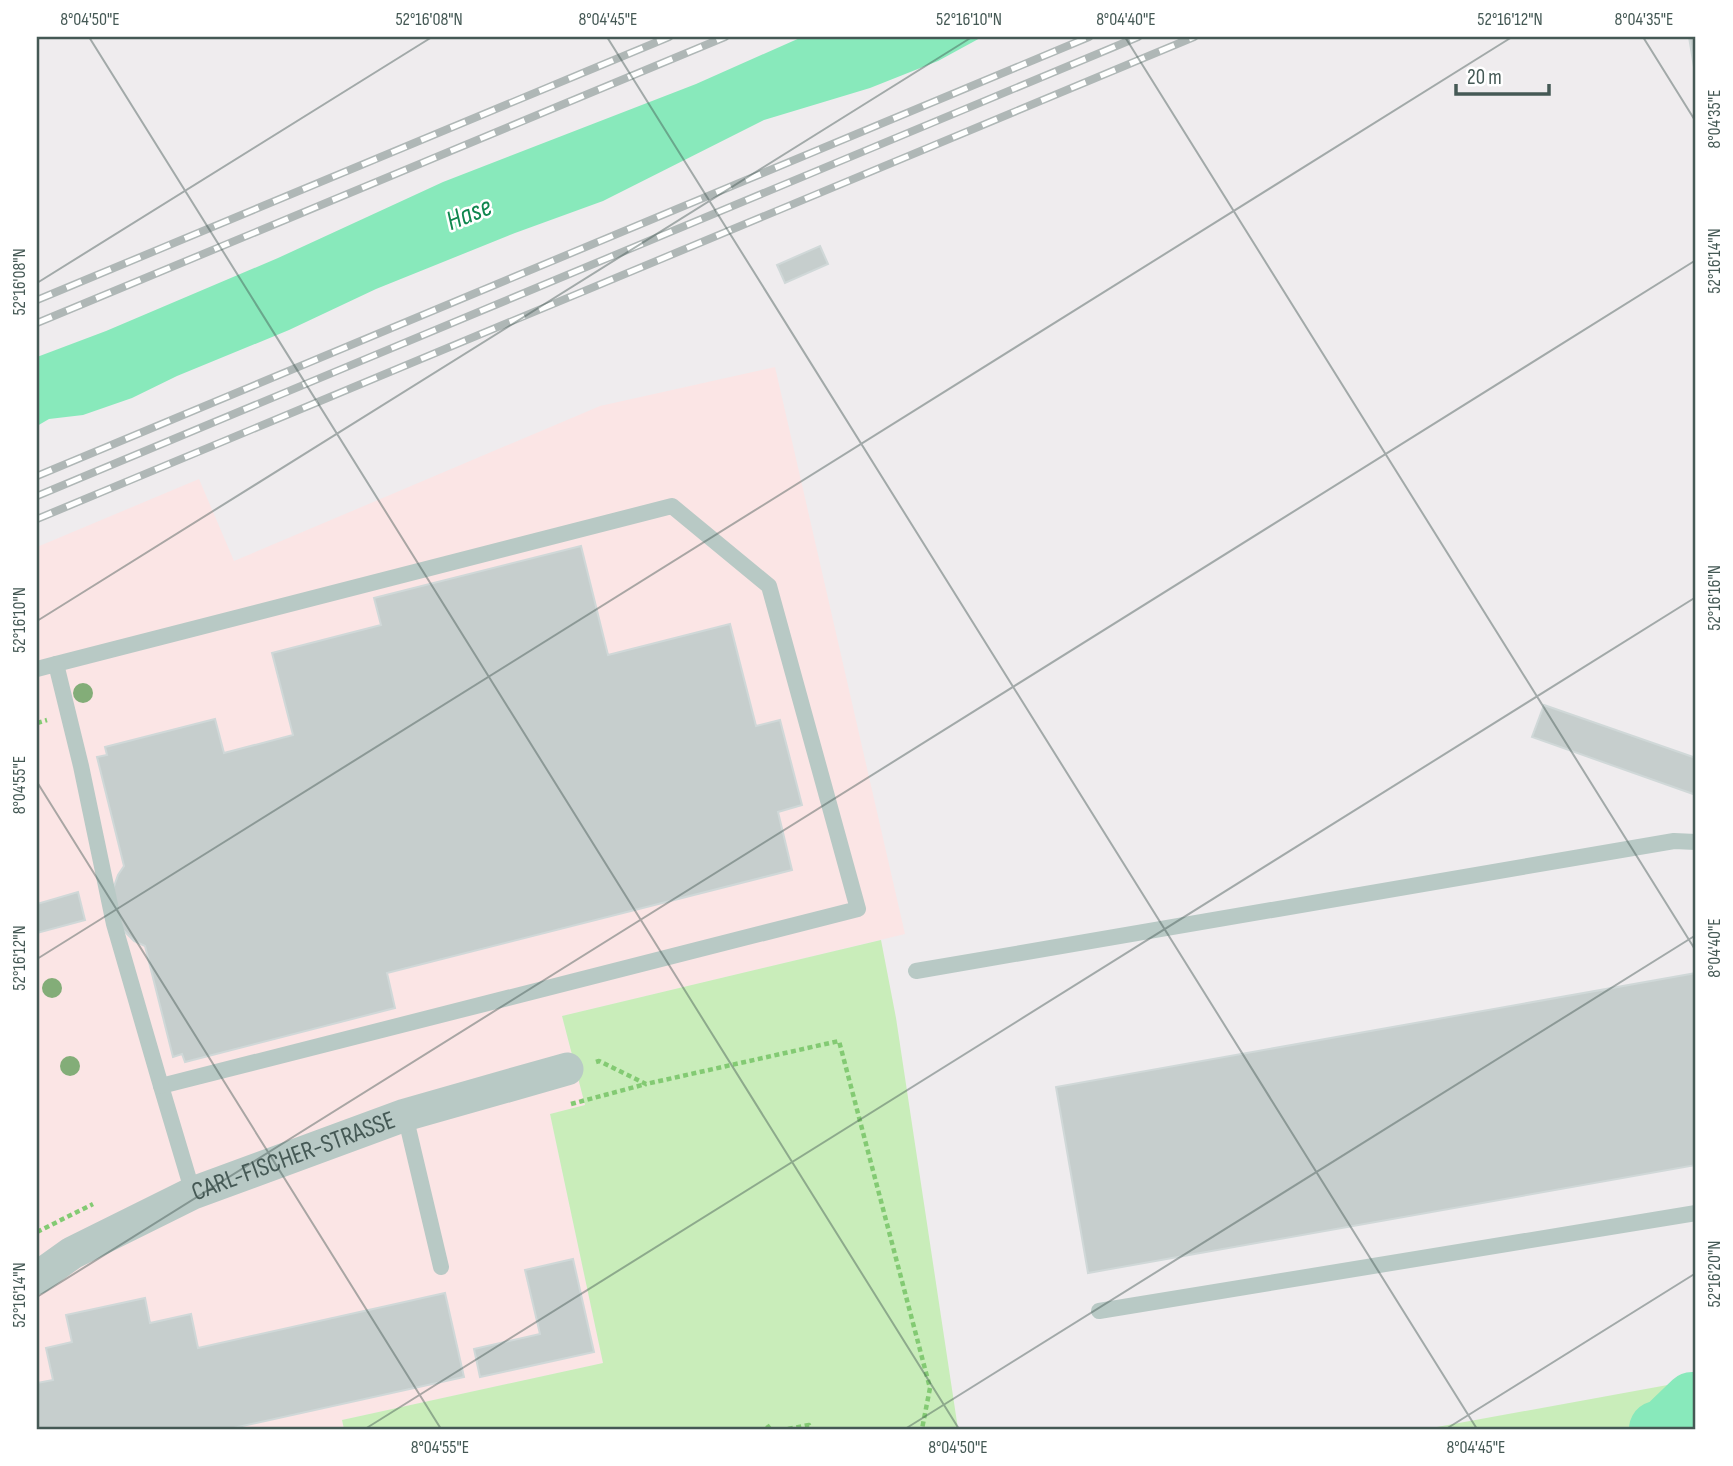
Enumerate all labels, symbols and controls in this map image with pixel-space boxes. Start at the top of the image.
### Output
text: 8°04'50"E [60,9,120,30]
text: 52°16'08"N [395,9,463,30]
text: 8°04'45"E [579,9,637,30]
text: 52°16'10"N [936,9,1002,30]
text: 8°04'40"E [1096,9,1156,30]
text: 52°16'12"N [1477,9,1543,30]
text: 8°04'35"E [1615,9,1673,30]
scale bar [1456,52,1549,96]
text: 20 m [1467,65,1502,90]
text: 8°04'35"E [1704,90,1725,148]
water label: Hase [441,190,497,238]
text: 52°16'14"N [1704,228,1725,294]
text: 52°16'08"N [9,248,30,316]
text: 52°16'16"N [1704,565,1725,631]
text: 52°16'10"N [9,587,30,653]
text: 8°04'55"E [9,756,30,814]
text: 8°04'40"E [1704,918,1725,978]
text: 52°16'12"N [9,925,30,991]
street label: CARL-FISCHER-STRASSE [187,1104,399,1208]
text: 52°16'20"N [1704,1241,1725,1307]
text: 52°16'14"N [9,1262,30,1328]
text: 8°04'55"E [411,1437,469,1458]
text: 8°04'50"E [928,1437,988,1458]
text: 8°04'45"E [1447,1437,1505,1458]

